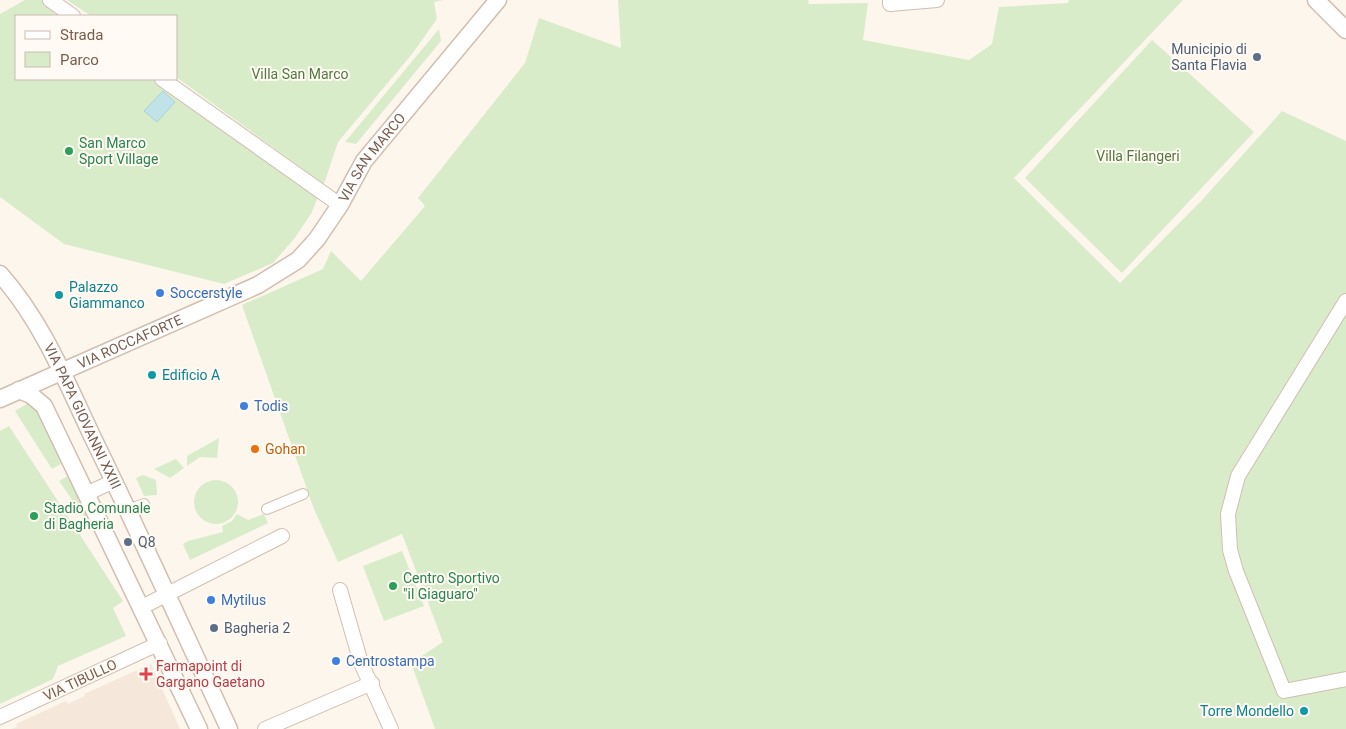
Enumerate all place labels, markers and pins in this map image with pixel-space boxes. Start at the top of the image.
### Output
place label: Municipio di Santa Flavia [1171,41,1247,73]
marker: Municipio di Santa Flavia [1251,51,1263,63]
place label: San Marco Sport Village [79,135,158,167]
marker: San Marco Sport Village [63,145,75,157]
place label: Palazzo Giammanco [69,279,145,311]
place label: Soccerstyle [170,285,242,301]
marker: Soccerstyle [154,287,166,299]
marker: Palazzo Giammanco [53,289,65,301]
place label: Edificio A [162,367,220,383]
marker: Edificio A [146,369,158,381]
place label: Todis [254,398,288,414]
marker: Todis [238,400,250,412]
place label: Gohan [265,441,306,457]
marker: Gohan [249,443,261,455]
place label: Stadio Comunale di Bagheria [44,500,151,532]
marker: Stadio Comunale di Bagheria [28,510,40,522]
place label: Q8 [138,534,156,550]
marker: Q8 [122,536,134,548]
place label: Centro Sportivo "il Giaguaro" [403,570,500,602]
marker: Centro Sportivo "il Giaguaro" [387,580,399,592]
place label: Mytilus [221,592,266,608]
marker: Mytilus [205,594,217,606]
place label: Bagheria 2 [224,620,291,636]
marker: Bagheria 2 [208,622,220,634]
place label: Centrostampa [346,653,435,669]
marker: Centrostampa [330,655,342,667]
place label: Farmapoint di Gargano Gaetano [156,658,265,690]
marker: Farmapoint di Gargano Gaetano [140,668,152,680]
place label: Torre Mondello [1200,703,1294,719]
marker: Torre Mondello [1298,705,1310,717]

